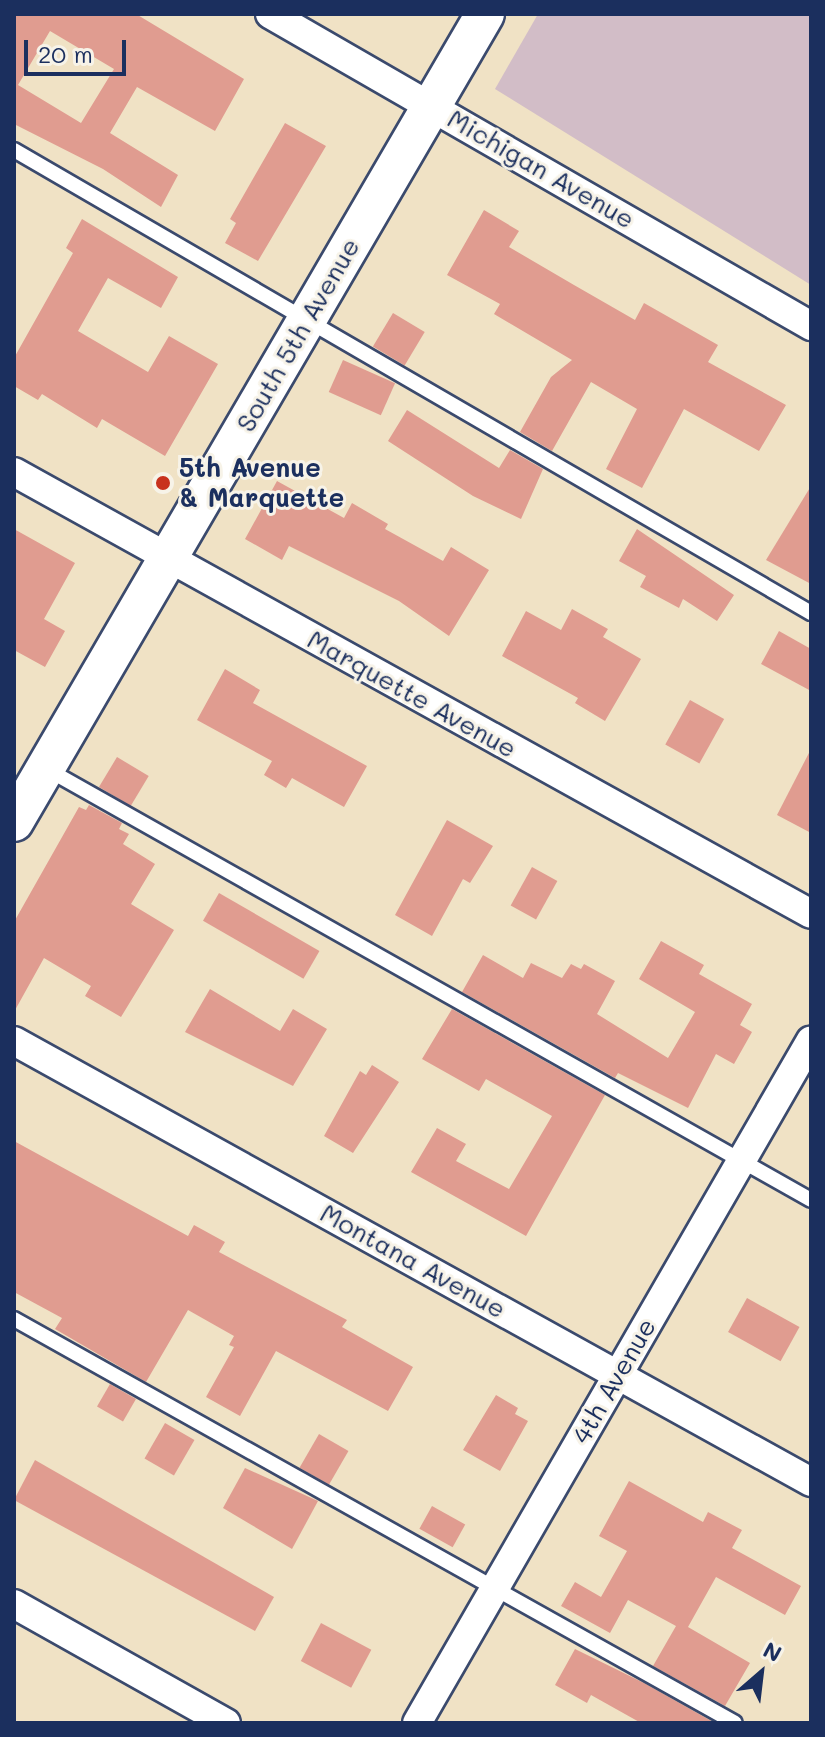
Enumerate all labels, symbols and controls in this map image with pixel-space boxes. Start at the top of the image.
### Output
scale bar [28,24,130,74]
text: 20 m [38,38,93,69]
street label: Michigan Avenue [442,103,640,235]
street label: South 5th Avenue [230,233,366,437]
place label: 5th Avenue & Marquette [179,452,344,514]
marker: 5th Avenue & Marquette [154,474,172,492]
street label: Marquette Avenue [302,624,522,764]
street label: Montana Avenue [315,1197,511,1325]
street label: 4th Avenue [566,1313,662,1449]
north arrow [721,1633,801,1713]
text: N [758,1635,787,1668]

